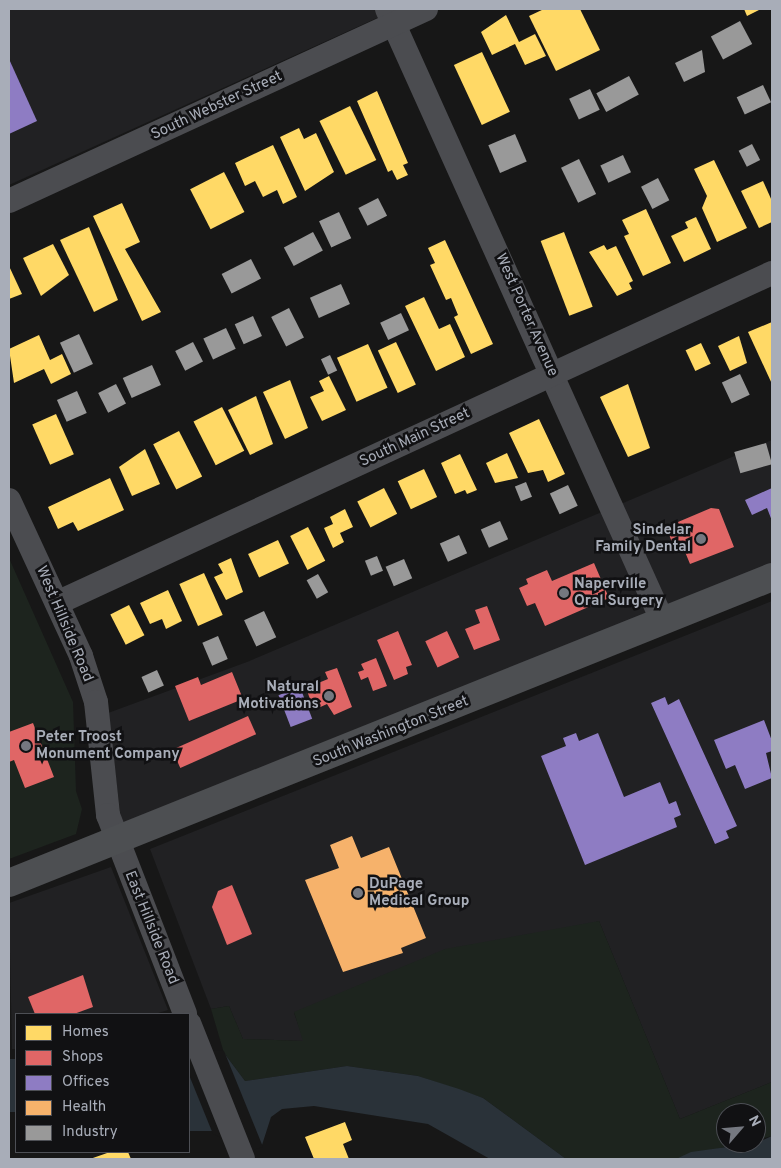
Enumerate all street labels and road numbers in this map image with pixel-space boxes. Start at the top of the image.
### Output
street label: South Webster Street [148,68,286,144]
street label: West Porter Avenue [491,250,561,380]
street label: South Main Street [357,405,473,471]
street label: West Hillside Road [31,563,97,685]
street label: South Washington Street [310,692,472,772]
street label: East Hillside Road [120,869,182,987]

